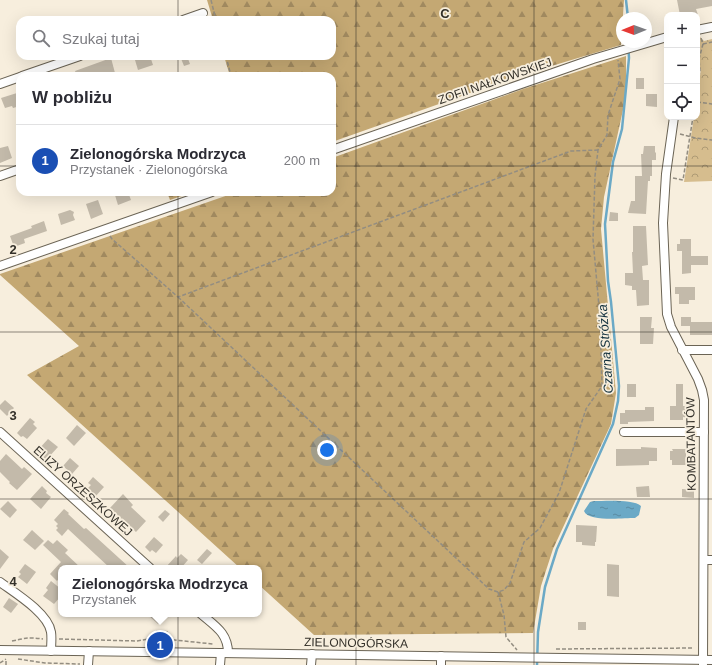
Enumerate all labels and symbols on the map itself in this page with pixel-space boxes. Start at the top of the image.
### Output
text: C [440,6,450,21]
north arrow [616,12,652,48]
street label: ZOFII NAŁKOWSKIEJ [436,55,554,107]
text: 2 [9,242,17,257]
water label: Czarna Stróżka [595,304,616,394]
street label: KOMBATANTÓW [682,396,699,491]
text: 3 [9,408,17,423]
your location [317,440,337,460]
street label: ELIZY ORZESZKOWEJ [31,443,135,539]
text: 4 [9,574,17,589]
pin: 1 [147,630,173,660]
street label: ZIELONOGÓRSKA [304,634,408,651]

